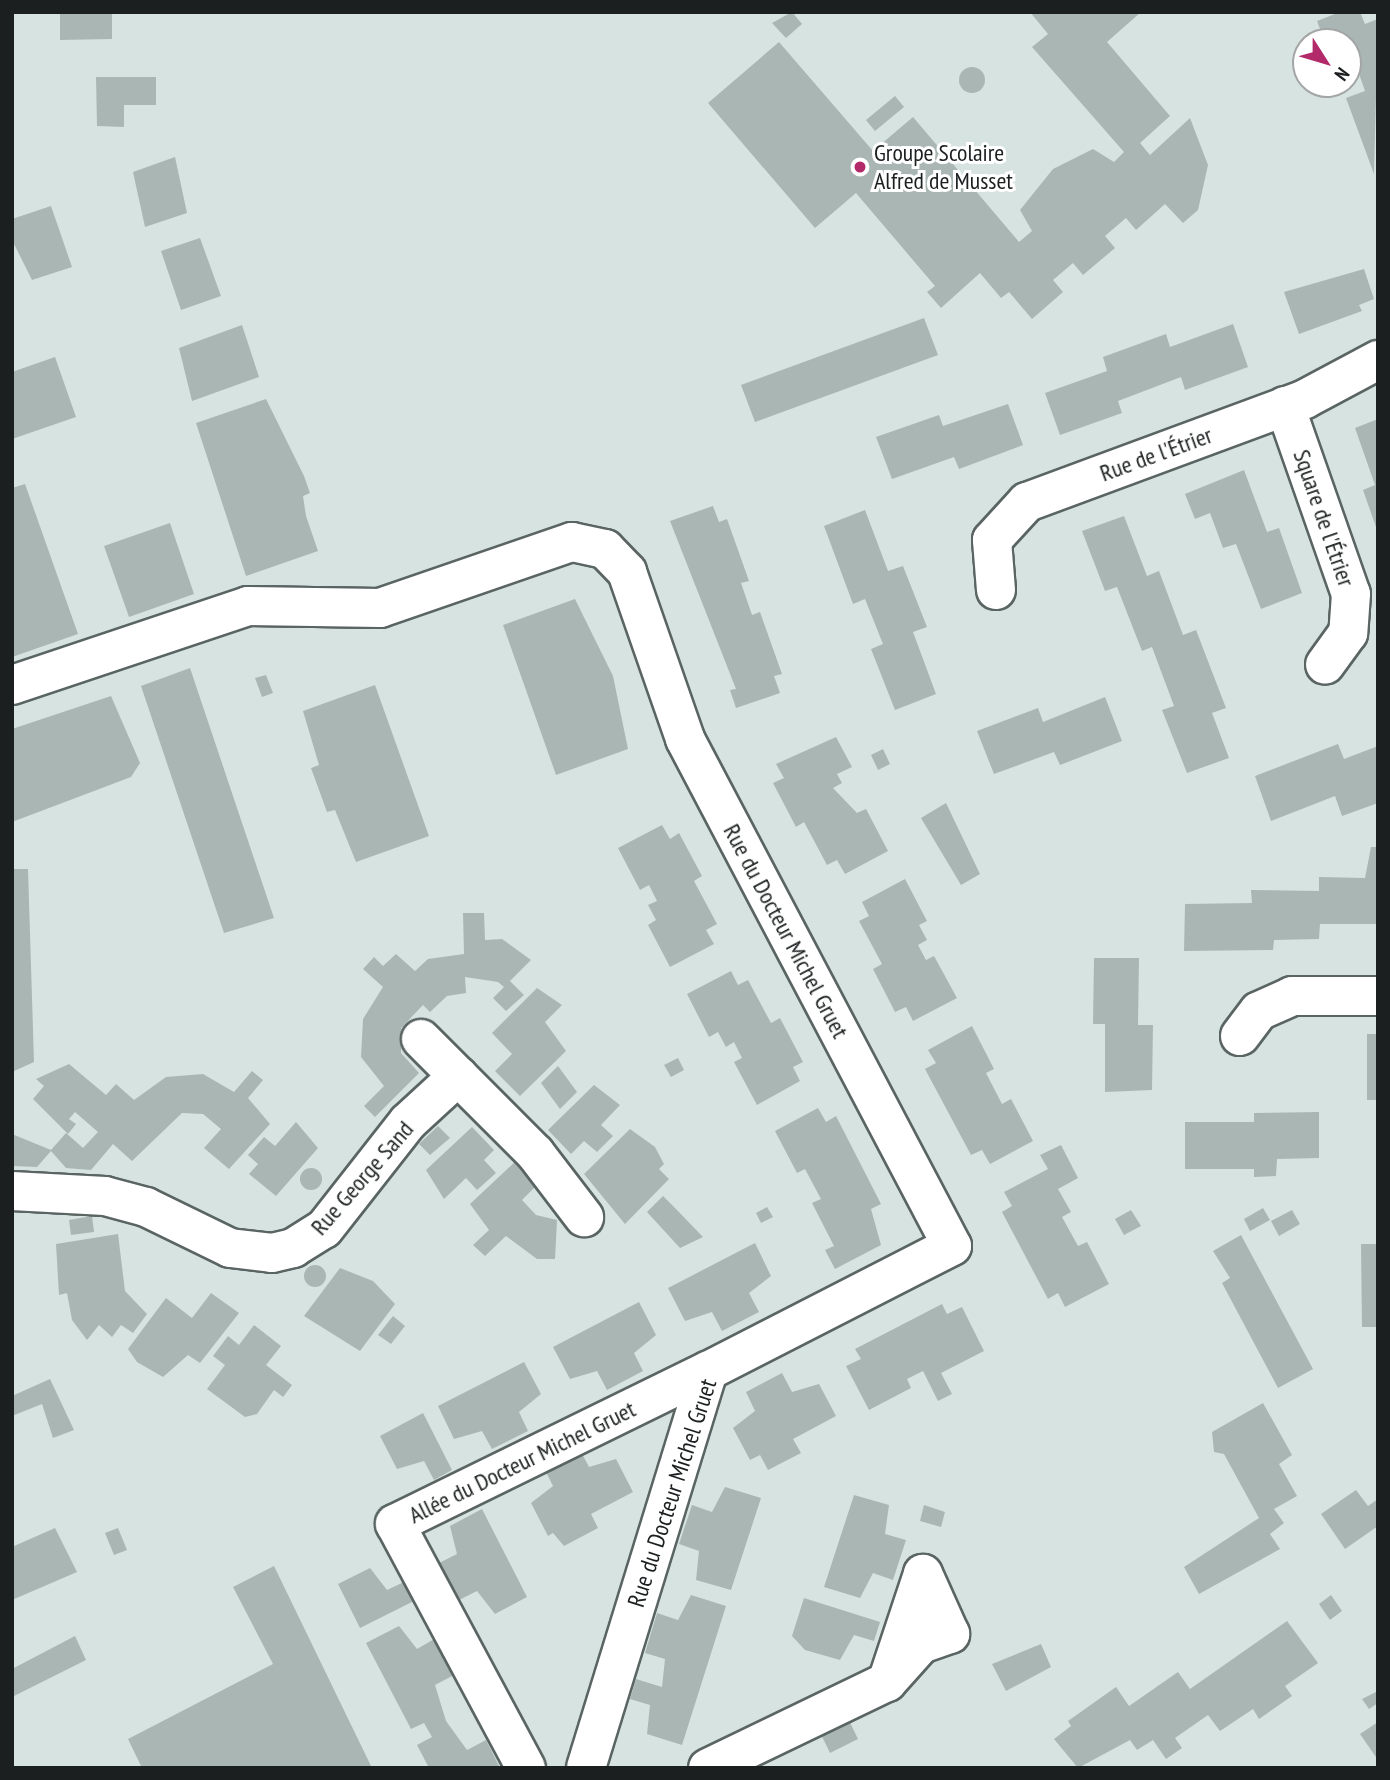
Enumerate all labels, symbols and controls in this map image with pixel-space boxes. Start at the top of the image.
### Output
north arrow [1292,28,1362,98]
text: N [1330,63,1355,86]
place label: Groupe Scolaire Alfred de Musset [874,139,1013,195]
marker: Groupe Scolaire Alfred de Musset [852,159,868,175]
street label: Rue de l'Étrier [1096,420,1216,488]
street label: Square de l'Étrier [1287,446,1361,590]
street label: Rue du Docteur Michel Gruet [717,819,855,1043]
street label: Rue George Sand [305,1115,419,1241]
street label: Rue du Docteur Michel Gruet [621,1375,723,1611]
street label: Allée du Docteur Michel Gruet [404,1395,640,1529]

